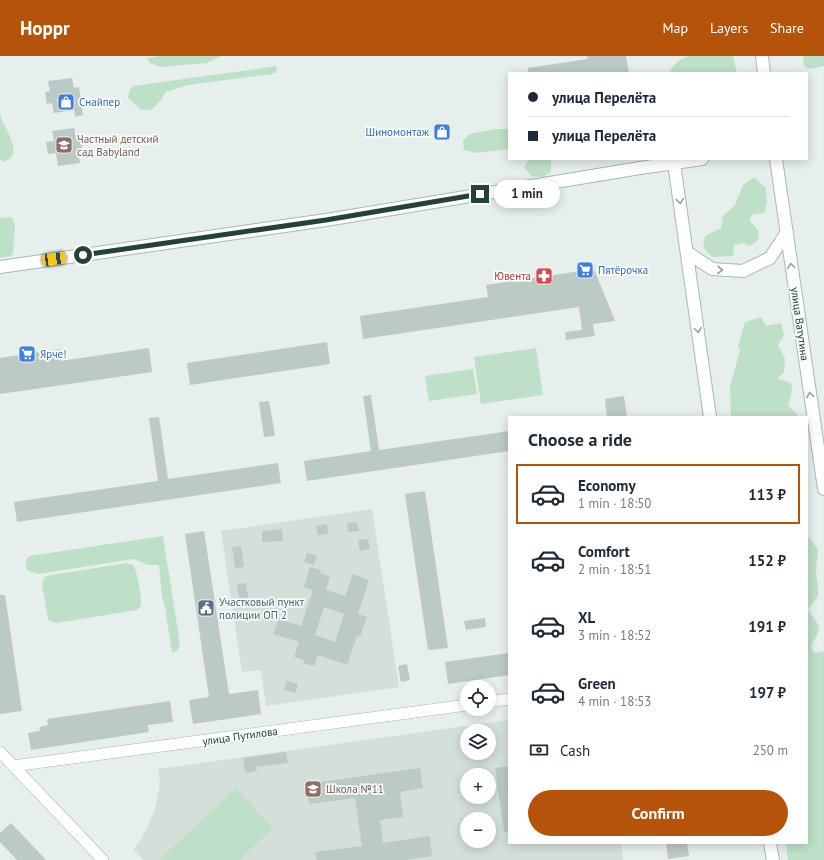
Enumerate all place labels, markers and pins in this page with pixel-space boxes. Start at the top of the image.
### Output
shop icon: Снайпер [56,92,76,112]
place label: Снайпер [79,95,120,109]
shop icon: Шиномонтаж [432,122,452,142]
place label: Шиномонтаж [365,125,430,139]
place label: Частный детский сад Babyland [77,132,158,159]
school or university icon: Частный детский сад Babyland [54,135,74,155]
supermarket icon: Пятёрочка [575,260,595,280]
place label: Пятёрочка [598,263,648,277]
pharmacy icon: Ювента [534,266,554,286]
place label: Ювента [494,269,531,283]
supermarket icon: Ярче! [17,344,37,364]
place label: Ярче! [40,347,67,361]
place label: Участковый пункт полиции ОП 2 [219,595,305,622]
public building icon: Участковый пункт полиции ОП 2 [196,598,216,618]
school or university icon: Школа №11 [303,779,323,799]
place label: Школа №11 [326,782,384,796]

